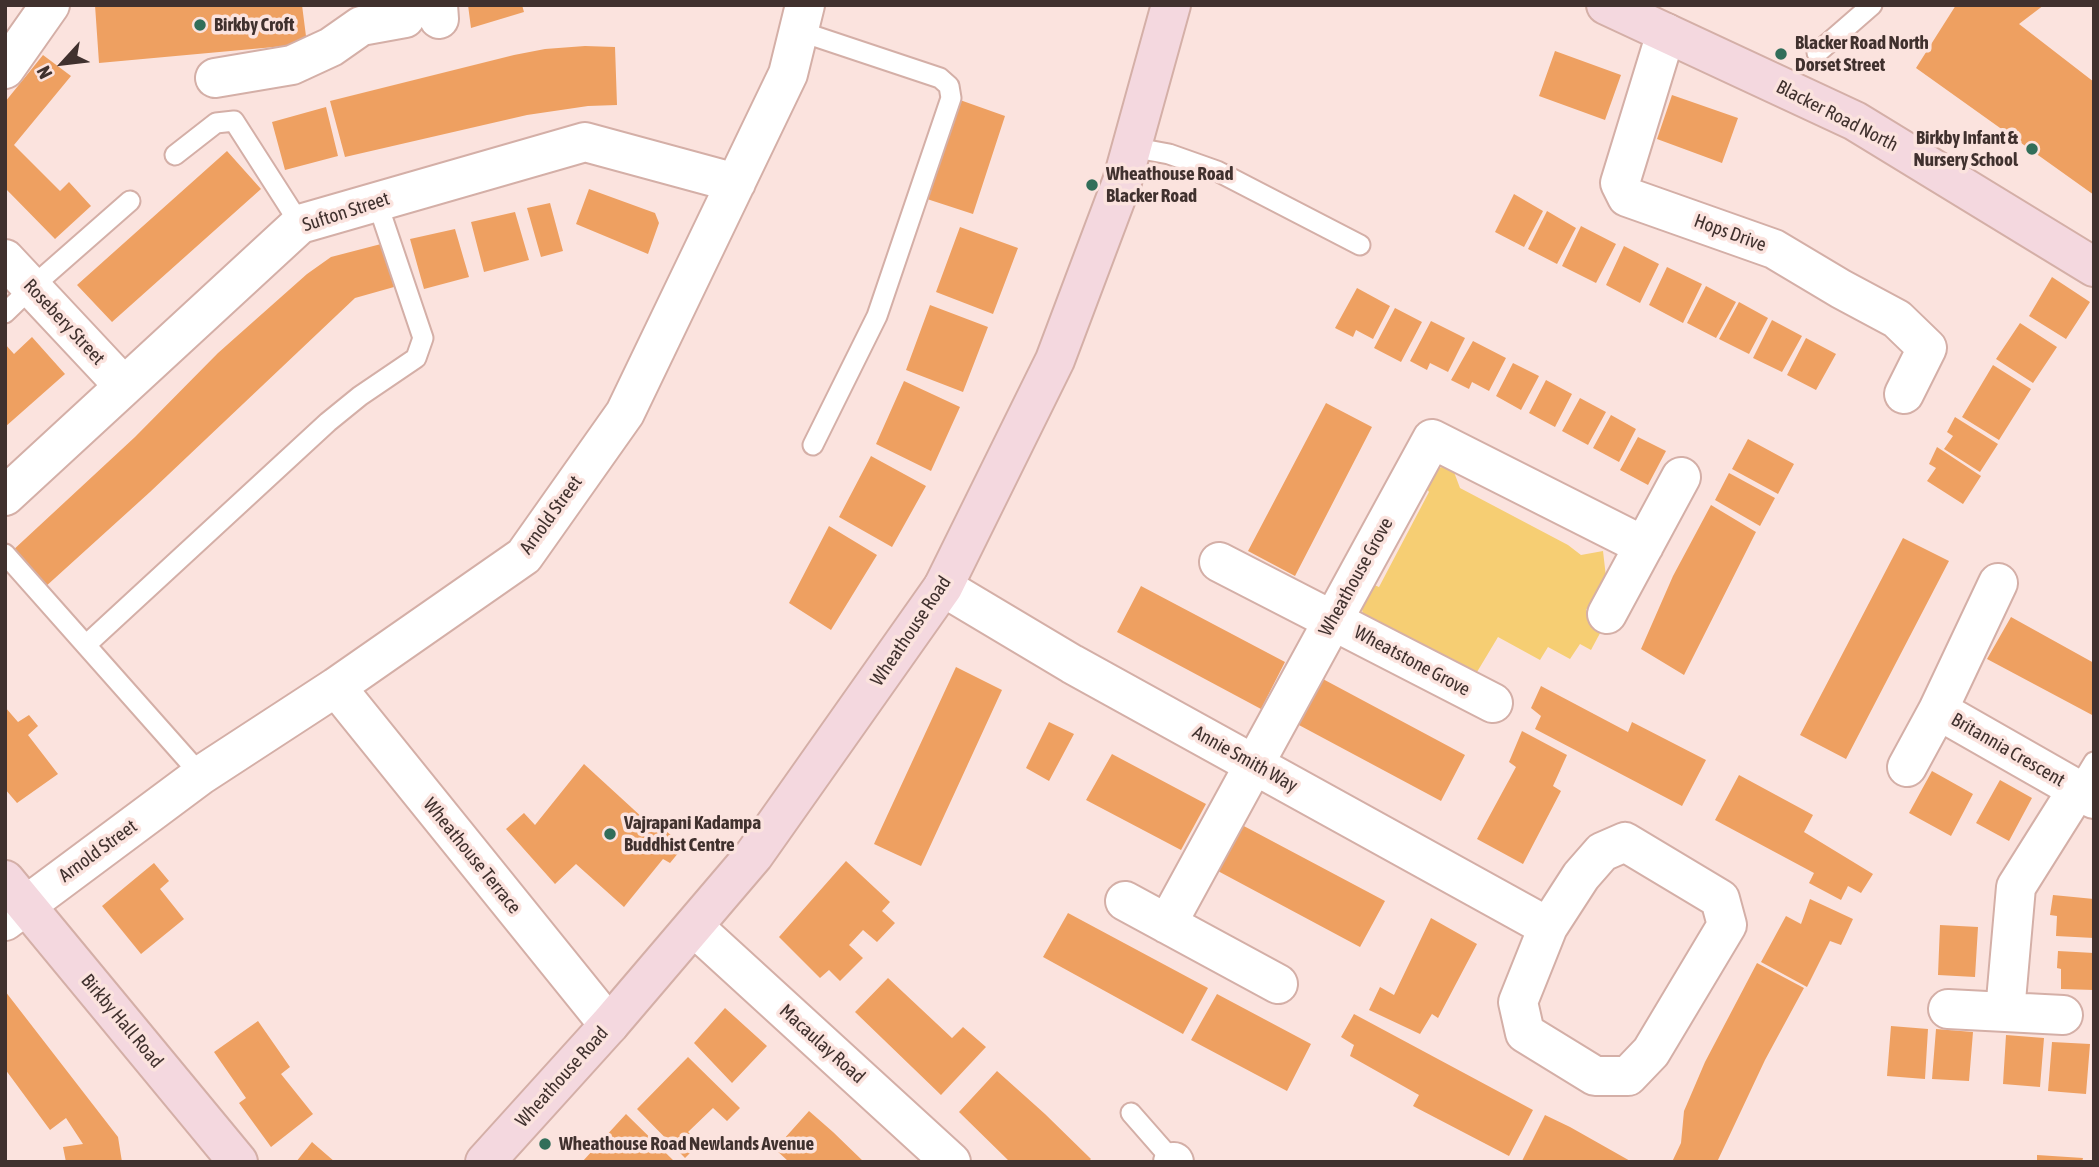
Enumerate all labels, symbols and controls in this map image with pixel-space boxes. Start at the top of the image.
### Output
place label: Birkby Croft [214,14,294,36]
marker: Birkby Croft [192,17,208,33]
north arrow [28,28,98,98]
place label: Blacker Road North Dorset Street [1795,32,1929,76]
marker: Blacker Road North Dorset Street [1773,46,1789,62]
text: N [32,63,57,83]
street label: Blacker Road North [1772,75,1902,157]
place label: Birkby Infant & Nursery School [1914,127,2018,171]
marker: Birkby Infant & Nursery School [2024,141,2040,157]
place label: Wheathouse Road Blacker Road [1106,163,1233,207]
marker: Wheathouse Road Blacker Road [1084,177,1100,193]
street label: Sufton Street [300,187,392,237]
street label: Hops Drive [1691,209,1769,257]
street label: Rosebery Street [18,274,110,370]
street label: Arnold Street [515,471,587,559]
street label: Wheathouse Grove [1314,514,1398,640]
street label: Wheathouse Road [866,572,956,690]
street label: Wheatstone Grove [1350,621,1474,701]
street label: Britannia Crescent [1947,708,2069,792]
street label: Annie Smith Way [1189,721,1301,797]
street label: Wheathouse Terrace [418,794,526,918]
place label: Vajrapani Kadampa Buddhist Centre [624,812,761,856]
street label: Arnold Street [54,815,142,887]
marker: Vajrapani Kadampa Buddhist Centre [602,826,618,842]
street label: Birkby Hall Road [76,969,168,1073]
street label: Macaulay Road [775,1000,869,1088]
street label: Wheathouse Road [511,1022,613,1132]
place label: Wheathouse Road Newlands Avenue [559,1133,814,1155]
marker: Wheathouse Road Newlands Avenue [537,1136,553,1152]

